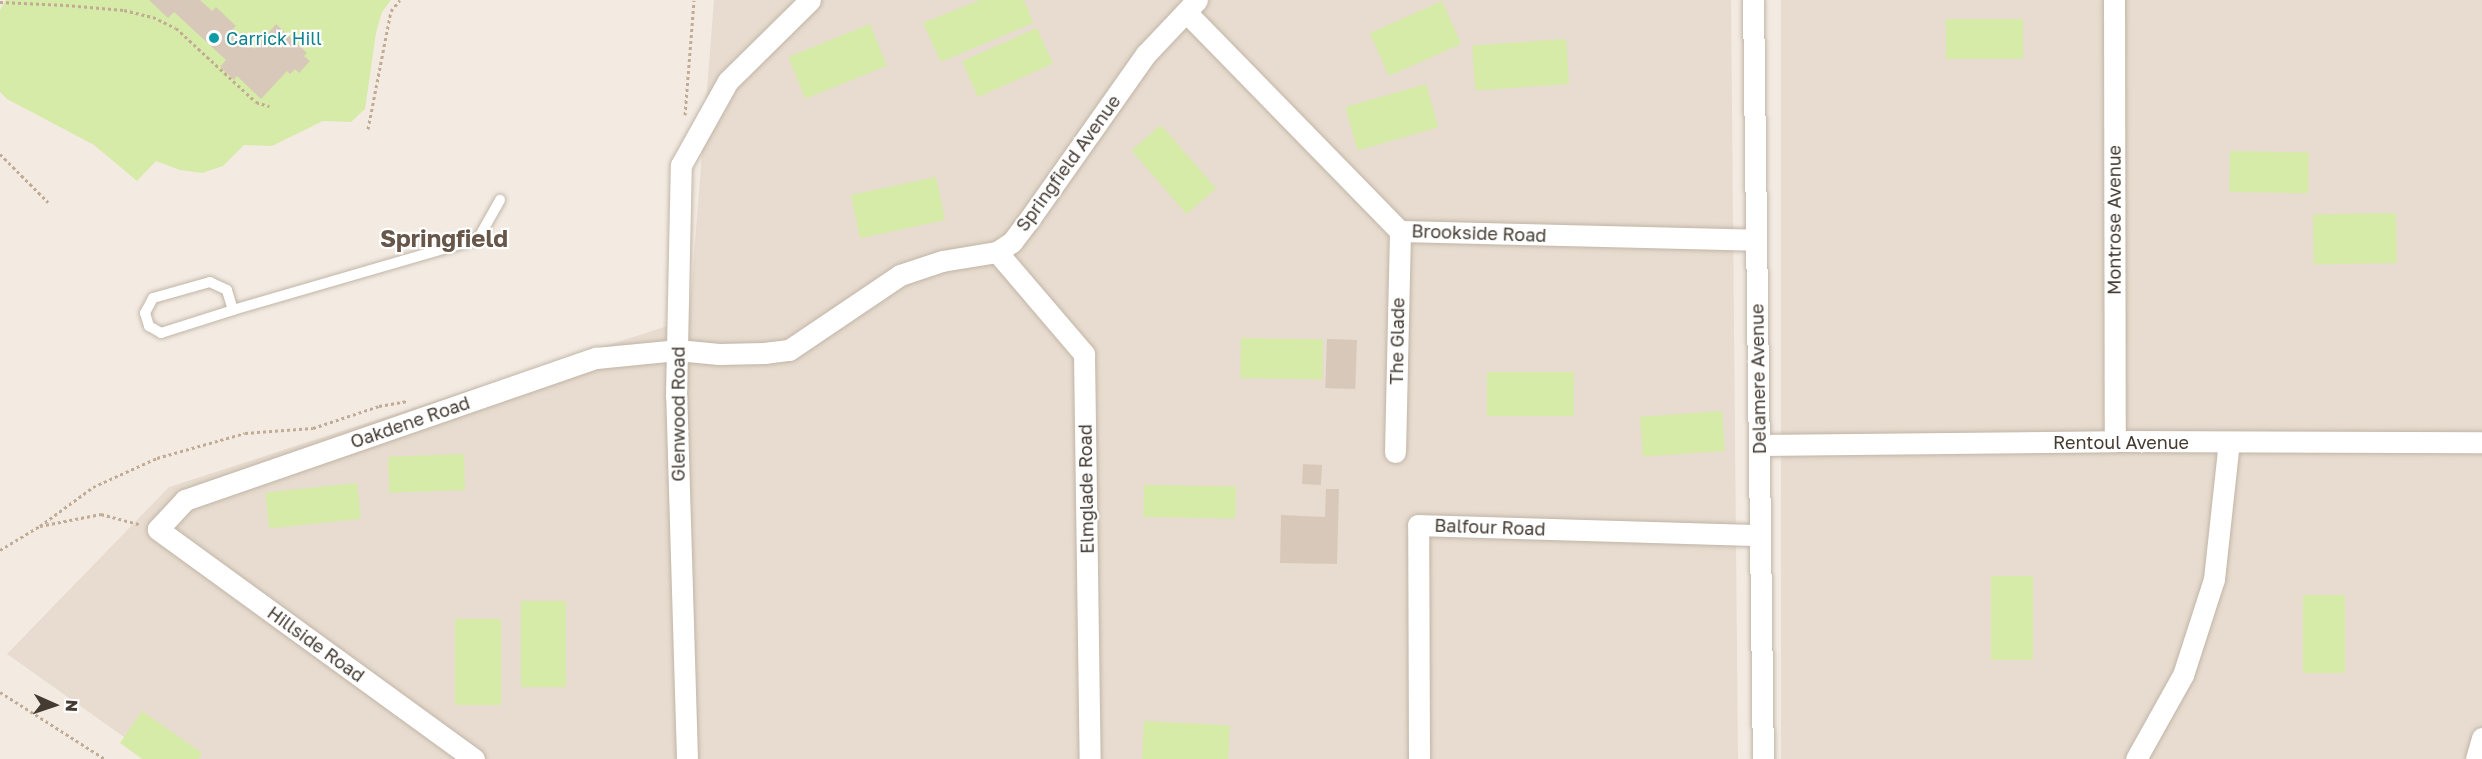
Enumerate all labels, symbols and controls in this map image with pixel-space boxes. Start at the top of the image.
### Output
place label: Carrick Hill [226,27,322,49]
marker: Carrick Hill [207,31,221,45]
street label: Springfield Avenue [1011,91,1125,235]
street label: Montrose Avenue [2103,145,2125,295]
street label: Brookside Road [1411,220,1547,246]
district label: Springfield [380,224,508,252]
street label: The Glade [1385,297,1409,385]
street label: Delamere Avenue [1746,303,1770,455]
street label: Glenwood Road [667,346,689,482]
street label: Oakdene Road [347,391,473,453]
street label: Elmglade Road [1074,424,1098,554]
street label: Rentoul Avenue [2053,431,2189,453]
street label: Balfour Road [1434,514,1546,540]
street label: Hillside Road [263,602,369,686]
north arrow [24,675,84,735]
text: N [62,699,82,713]

